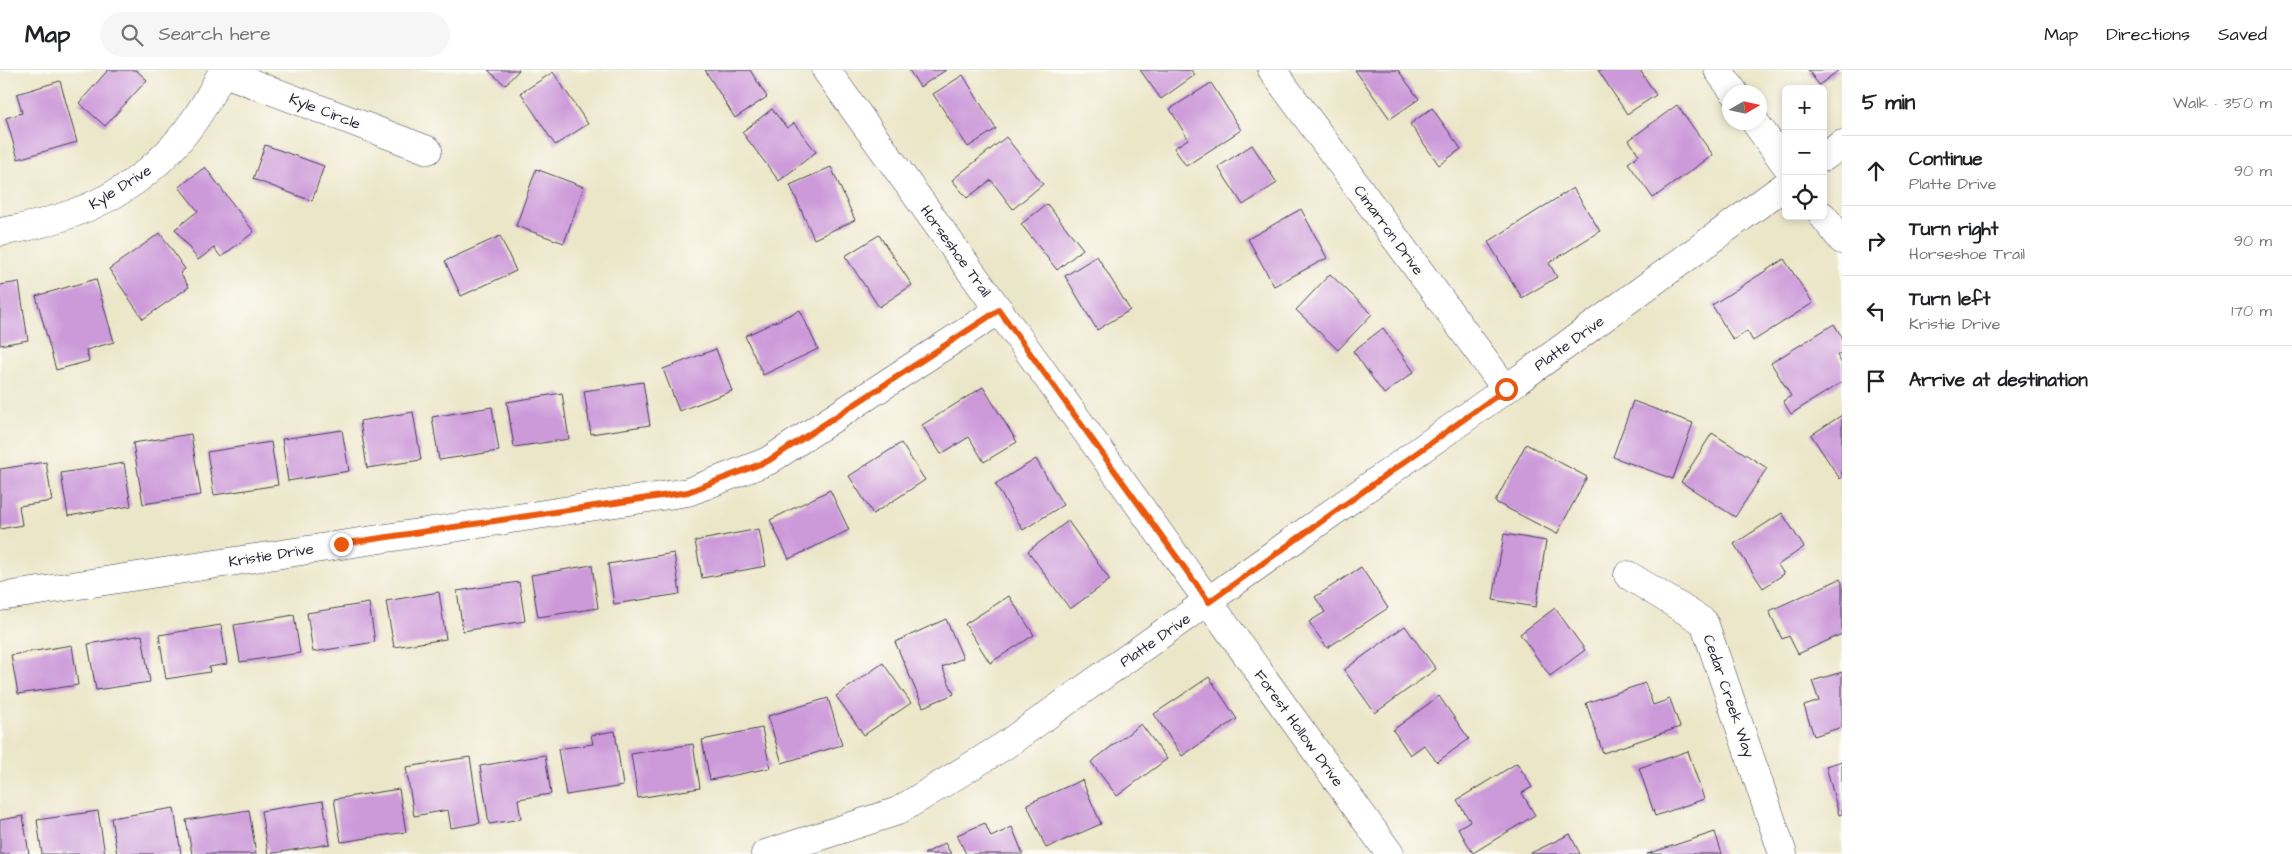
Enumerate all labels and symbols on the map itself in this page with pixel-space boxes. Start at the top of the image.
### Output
north arrow [1722,85,1767,130]
street label: Kyle Circle [286,88,364,136]
street label: Kyle Drive [85,160,156,216]
street label: Cimarron Drive [1349,181,1428,280]
street label: Horseshoe Trail [915,201,996,301]
street label: Platte Drive [1530,311,1609,376]
route start [1495,378,1518,401]
route end [330,533,353,556]
street label: Kristie Drive [227,538,315,573]
street label: Platte Drive [1116,608,1195,673]
street label: Cedar Creek Way [1697,632,1759,761]
street label: Forest Hollow Drive [1249,666,1348,791]

